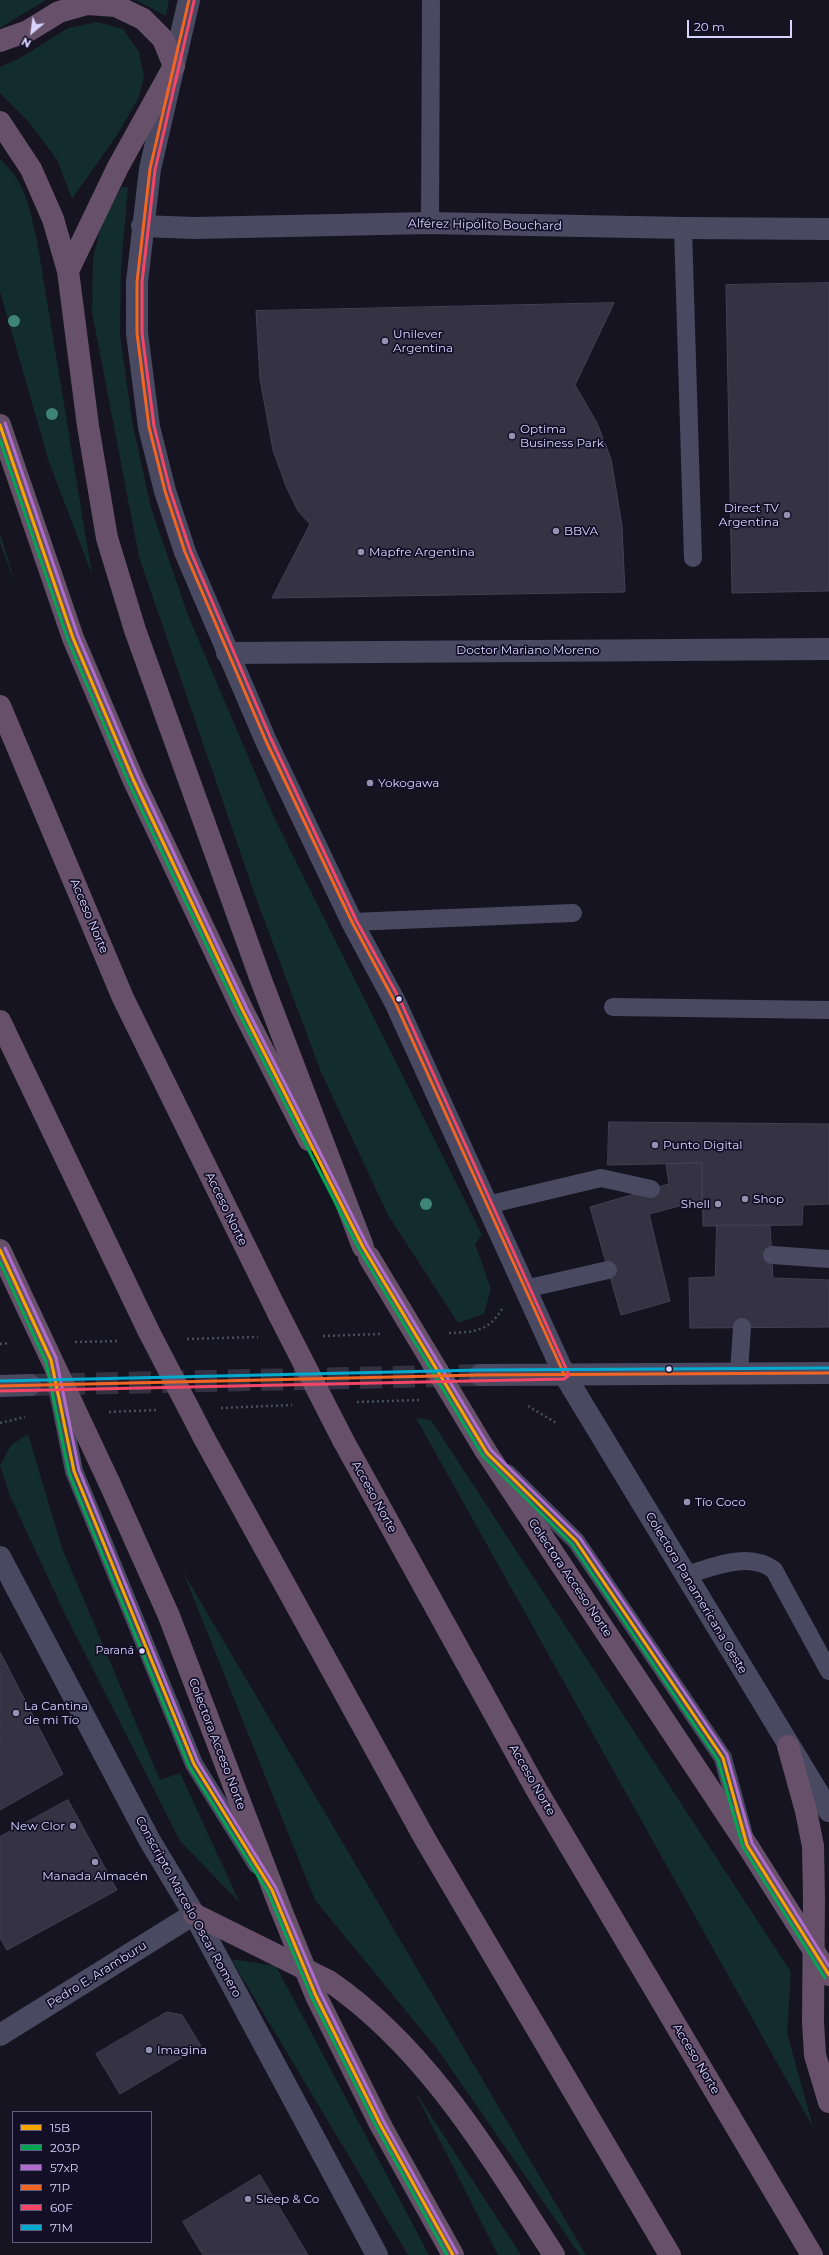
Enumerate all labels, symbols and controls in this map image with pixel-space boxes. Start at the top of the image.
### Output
north arrow [12,12,52,52]
scale bar [689,12,794,38]
text: 20 m [694,19,725,34]
text: N [19,34,33,51]
street label: Alférez Hipólito Bouchard [408,216,562,234]
place label: Unilever Argentina [393,327,453,355]
marker: Unilever Argentina [380,336,390,346]
place label: Optima Business Park [520,422,604,450]
marker: Optima Business Park [507,431,517,441]
place label: Direct TV Argentina [719,501,779,529]
marker: Direct TV Argentina [782,510,792,520]
place label: BBVA [564,524,598,538]
marker: BBVA [551,526,561,536]
place label: Mapfre Argentina [369,545,475,559]
marker: Mapfre Argentina [356,547,366,557]
street label: Doctor Mariano Moreno [456,643,600,657]
place label: Yokogawa [378,776,439,790]
marker: Yokogawa [365,778,375,788]
street label: Acceso Norte [67,876,111,956]
unlabelled marker [394,994,404,1004]
place label: Punto Digital [663,1138,743,1152]
marker: Punto Digital [650,1140,660,1150]
street label: Acceso Norte [202,1170,250,1248]
place label: Shop [753,1192,784,1206]
marker: Shop [740,1194,750,1204]
place label: Shell [681,1197,710,1211]
marker: Shell [713,1199,723,1209]
unlabelled marker [664,1364,674,1374]
street label: Acceso Norte [348,1459,400,1535]
place label: Tío Coco [695,1495,746,1509]
marker: Tío Coco [682,1497,692,1507]
street label: Colectora Panamericana Oeste [642,1510,750,1676]
street label: Colectora Acceso Norte [525,1516,615,1640]
place label: Paraná [95,1644,134,1658]
marker: Paraná [137,1646,147,1656]
street label: Colectora Acceso Norte [185,1676,249,1812]
place label: La Cantina de mi Tío [24,1699,88,1727]
marker: La Cantina de mi Tío [11,1708,21,1718]
street label: Acceso Norte [506,1742,558,1818]
street label: Conscripto Marcelo Oscar Romero [132,1814,244,2000]
place label: New Clor [10,1819,65,1833]
marker: New Clor [68,1821,78,1831]
marker: Manada Almacén [90,1857,100,1867]
place label: Manada Almacén [42,1869,148,1883]
street label: Pedro E. Aramburu [44,1938,150,2012]
street label: Acceso Norte [669,2021,723,2097]
place label: Imagina [157,2043,207,2057]
marker: Imagina [144,2045,154,2055]
legend [12,2111,152,2243]
text: 15B [50,2120,70,2135]
text: 203P [50,2140,80,2155]
text: 57xR [50,2160,79,2175]
text: 71P [50,2180,70,2195]
place label: Sleep & Co [256,2192,319,2206]
marker: Sleep & Co [243,2194,253,2204]
text: 60F [50,2200,73,2215]
text: 71M [50,2220,73,2235]

